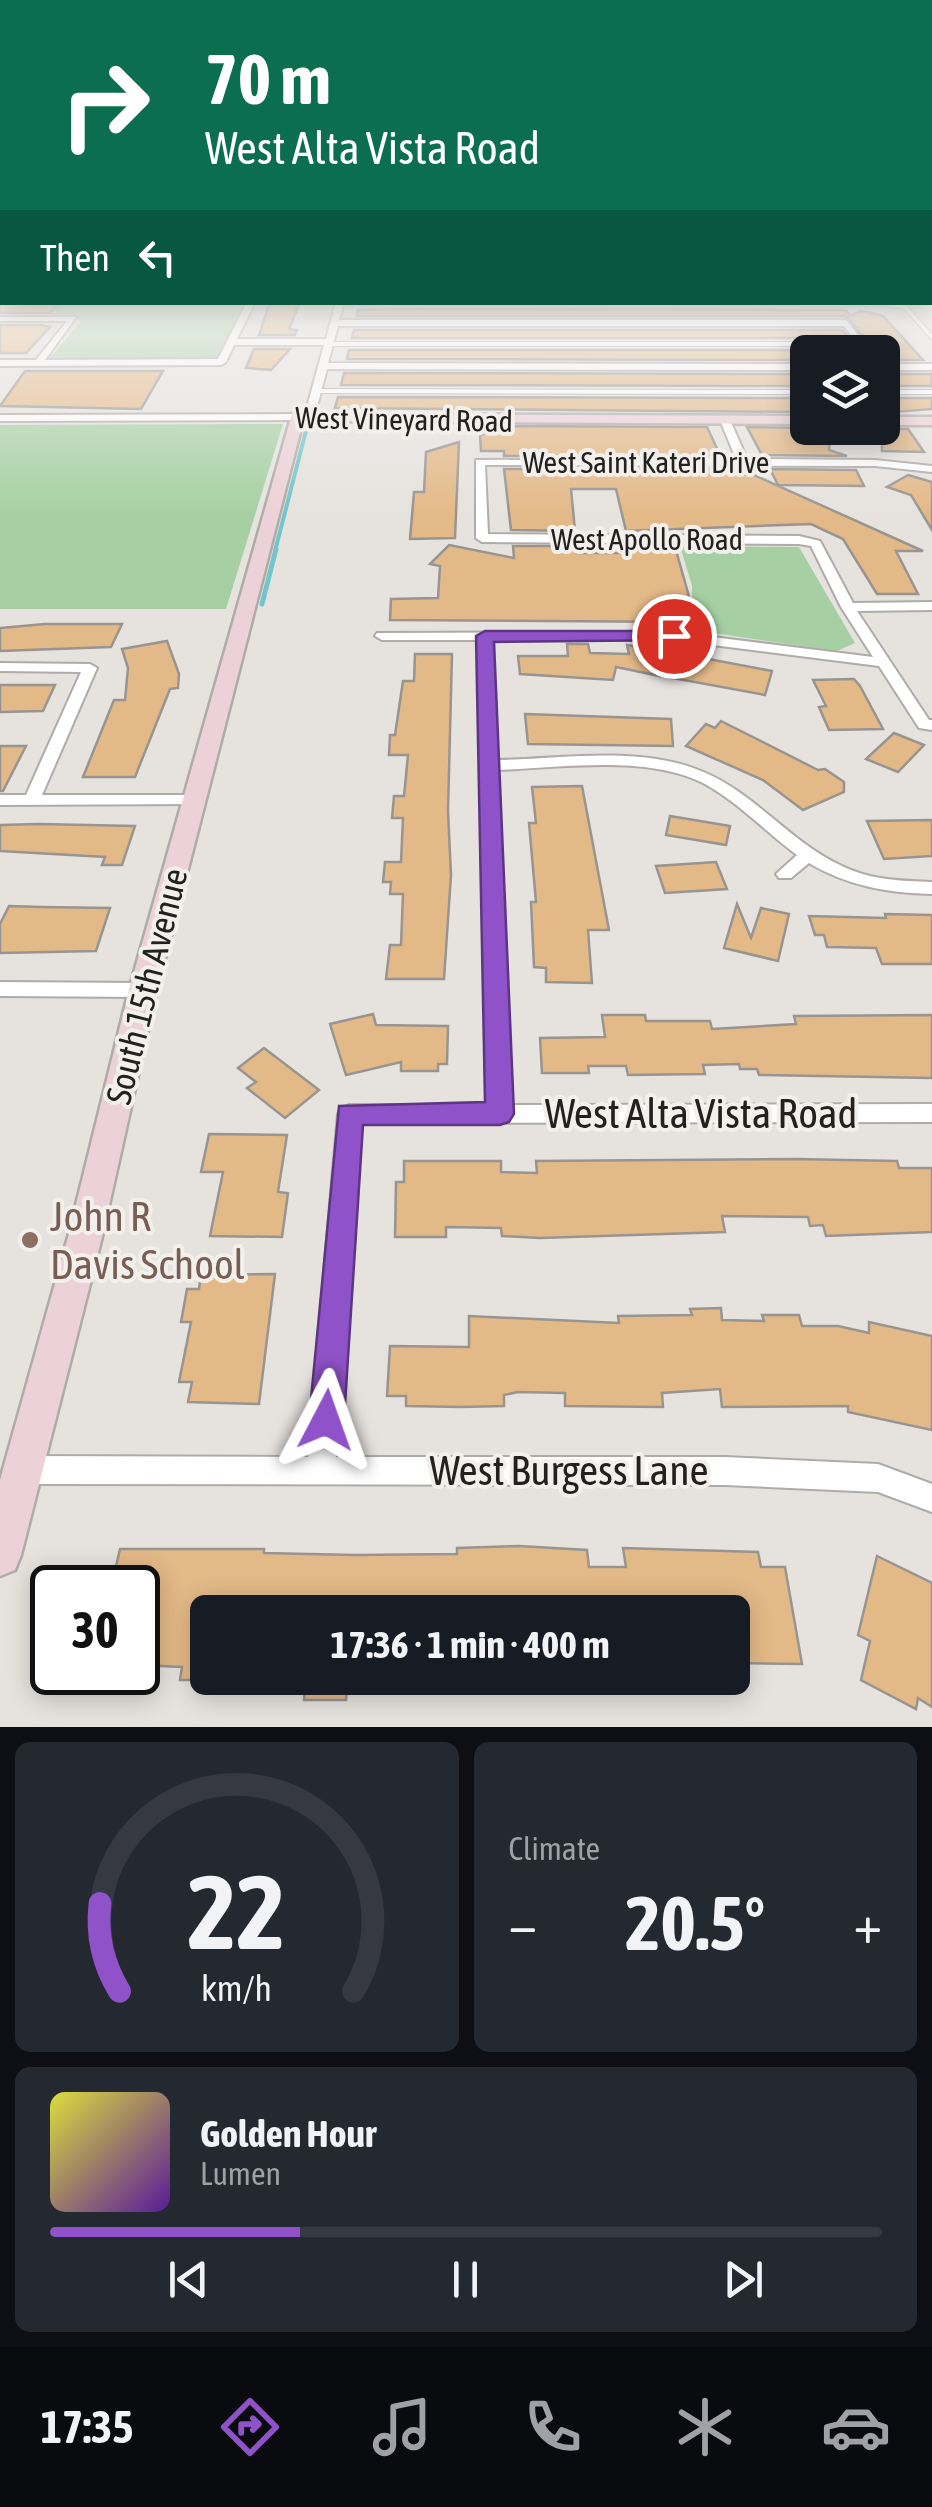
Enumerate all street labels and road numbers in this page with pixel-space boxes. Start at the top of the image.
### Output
street label: West Vineyard Road [295,400,513,438]
street label: West Saint Kateri Drive [523,445,769,479]
street label: West Apollo Road [551,522,743,556]
street label: South 15th Avenue [97,864,195,1108]
street label: West Alta Vista Road [545,1089,857,1137]
street label: West Burgess Lane [429,1446,709,1494]

